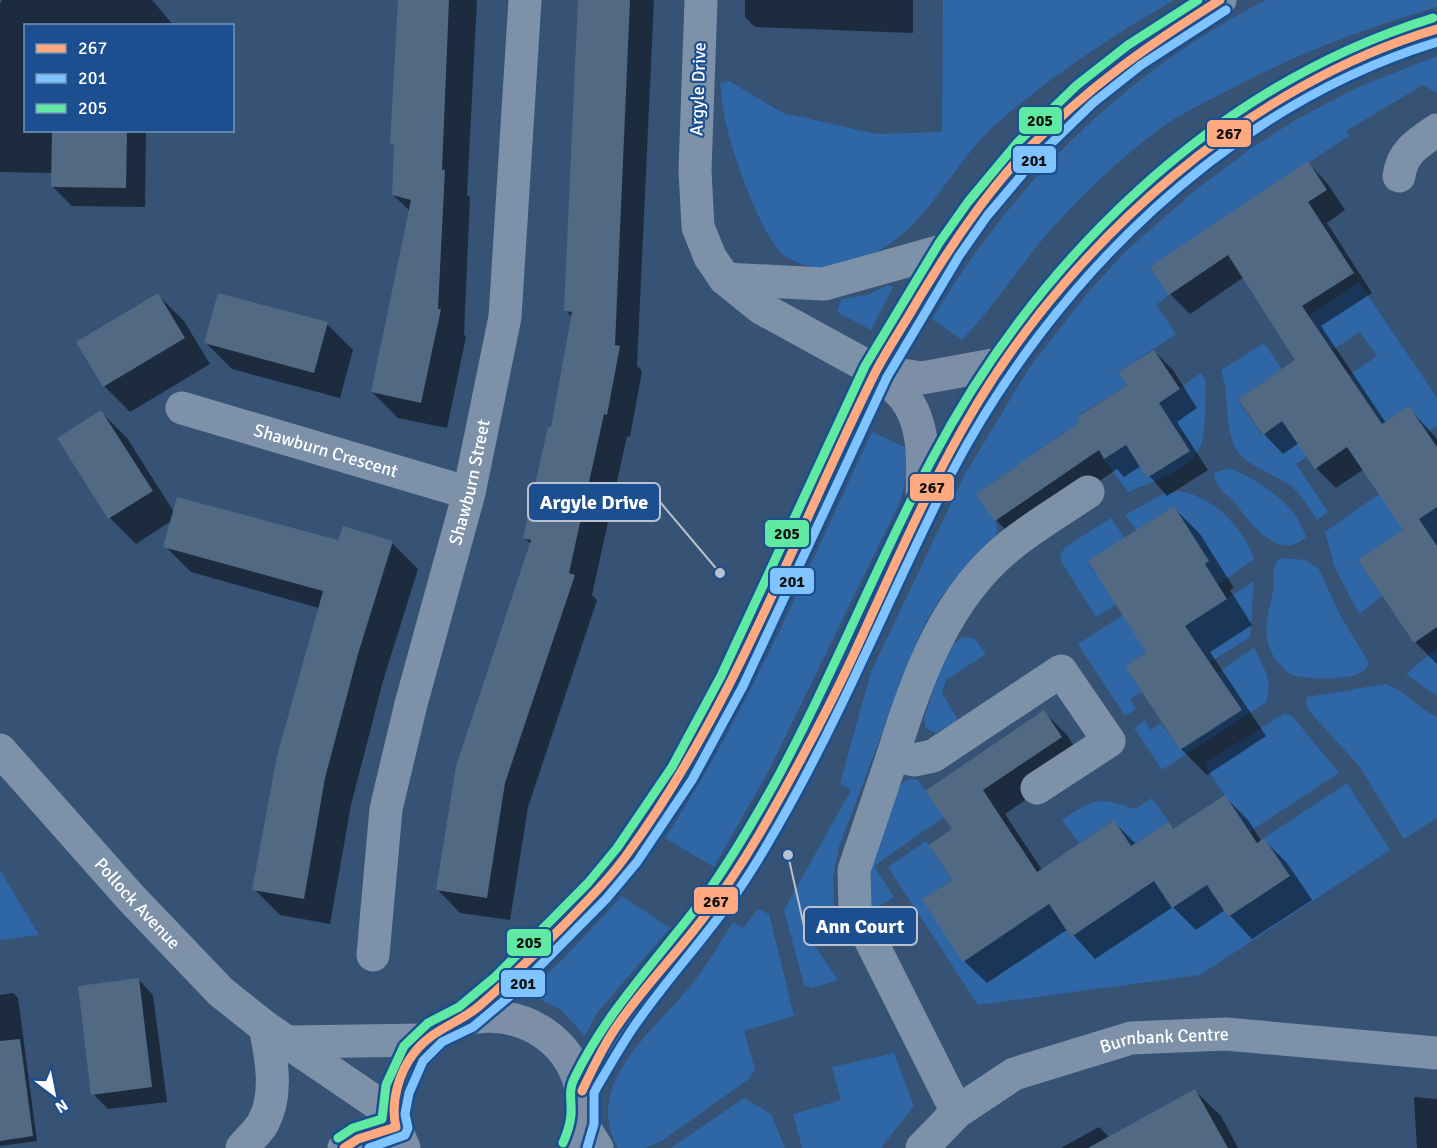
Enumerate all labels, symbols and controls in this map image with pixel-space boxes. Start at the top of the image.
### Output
legend [24,24,234,132]
text: 267 [78,37,107,59]
street label: Argyle Drive [685,42,711,136]
text: 201 [78,67,107,89]
text: 205 [78,97,107,119]
line badge: 205 [1018,106,1063,135]
text: 205 [1027,111,1053,131]
line badge: 267 [1206,119,1252,148]
text: 267 [1216,124,1242,144]
line badge: 201 [1012,145,1057,174]
text: 201 [1021,151,1047,171]
street label: Shawburn Street [444,417,495,548]
street label: Shawburn Crescent [251,419,400,482]
line badge: 267 [909,473,955,502]
text: 267 [919,478,945,498]
callout: Argyle Drive [528,483,660,521]
text: Argyle Drive [540,490,648,515]
line badge: 205 [764,519,810,548]
text: 205 [774,524,800,544]
line badge: 201 [769,567,815,595]
text: 201 [779,572,805,592]
street label: Pollock Avenue [90,853,185,954]
line badge: 267 [693,886,739,915]
text: 267 [703,892,729,912]
callout: Ann Court [804,907,917,945]
text: Ann Court [816,914,905,939]
line badge: 205 [506,928,552,957]
text: 205 [516,933,542,953]
line badge: 201 [500,969,546,998]
text: 201 [510,974,536,994]
street label: Burnbank Centre [1097,1023,1229,1058]
north arrow [24,1064,84,1124]
text: N [51,1094,71,1117]

